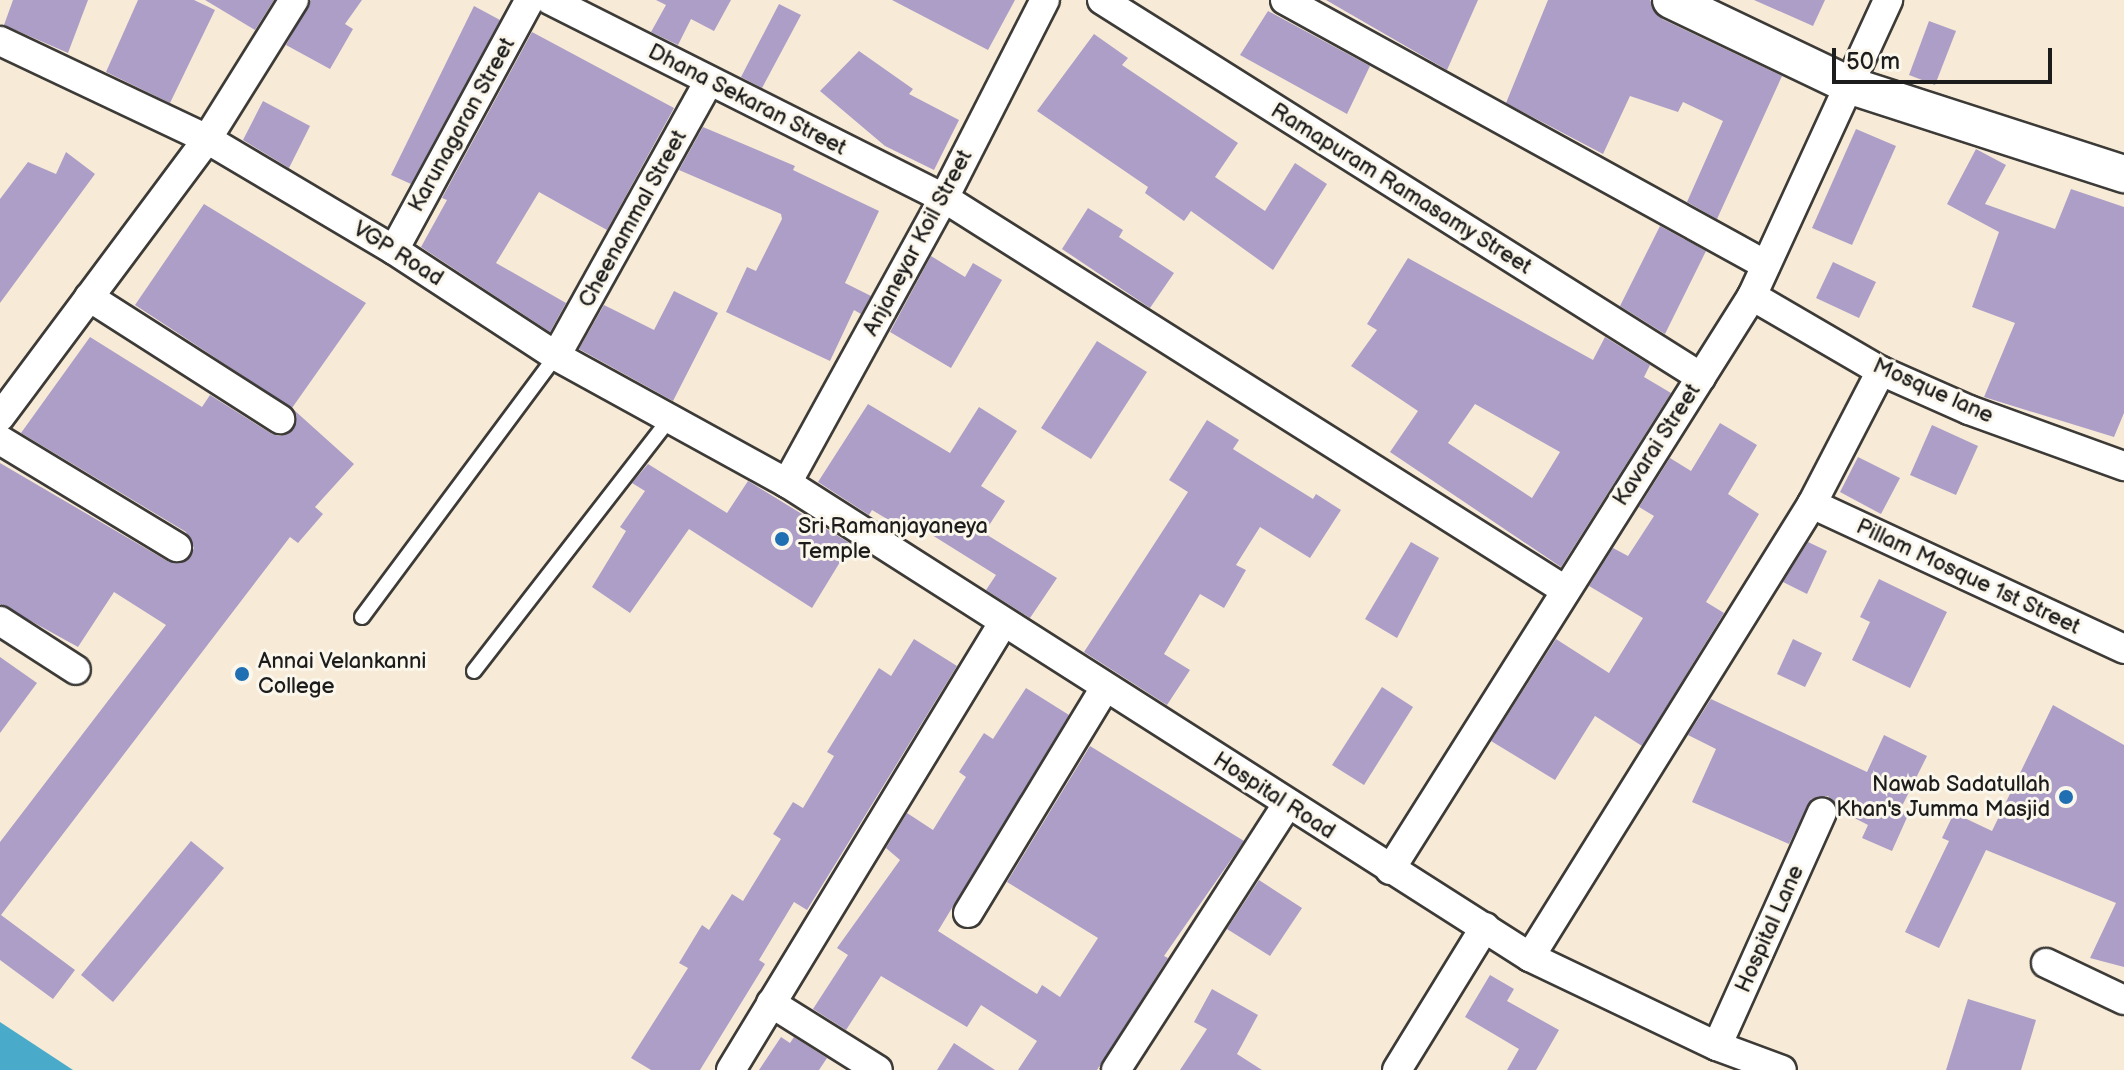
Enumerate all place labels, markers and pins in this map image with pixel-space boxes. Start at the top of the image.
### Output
place label: Sri Ramanjayaneya Temple [798,513,988,564]
marker: Sri Ramanjayaneya Temple [773,530,791,548]
place label: Annai Velankanni College [258,648,427,700]
marker: Annai Velankanni College [233,665,251,683]
place label: Nawab Sadatullah Khan's Jumma Masjid [1835,771,2050,822]
marker: Nawab Sadatullah Khan's Jumma Masjid [2057,788,2075,806]

